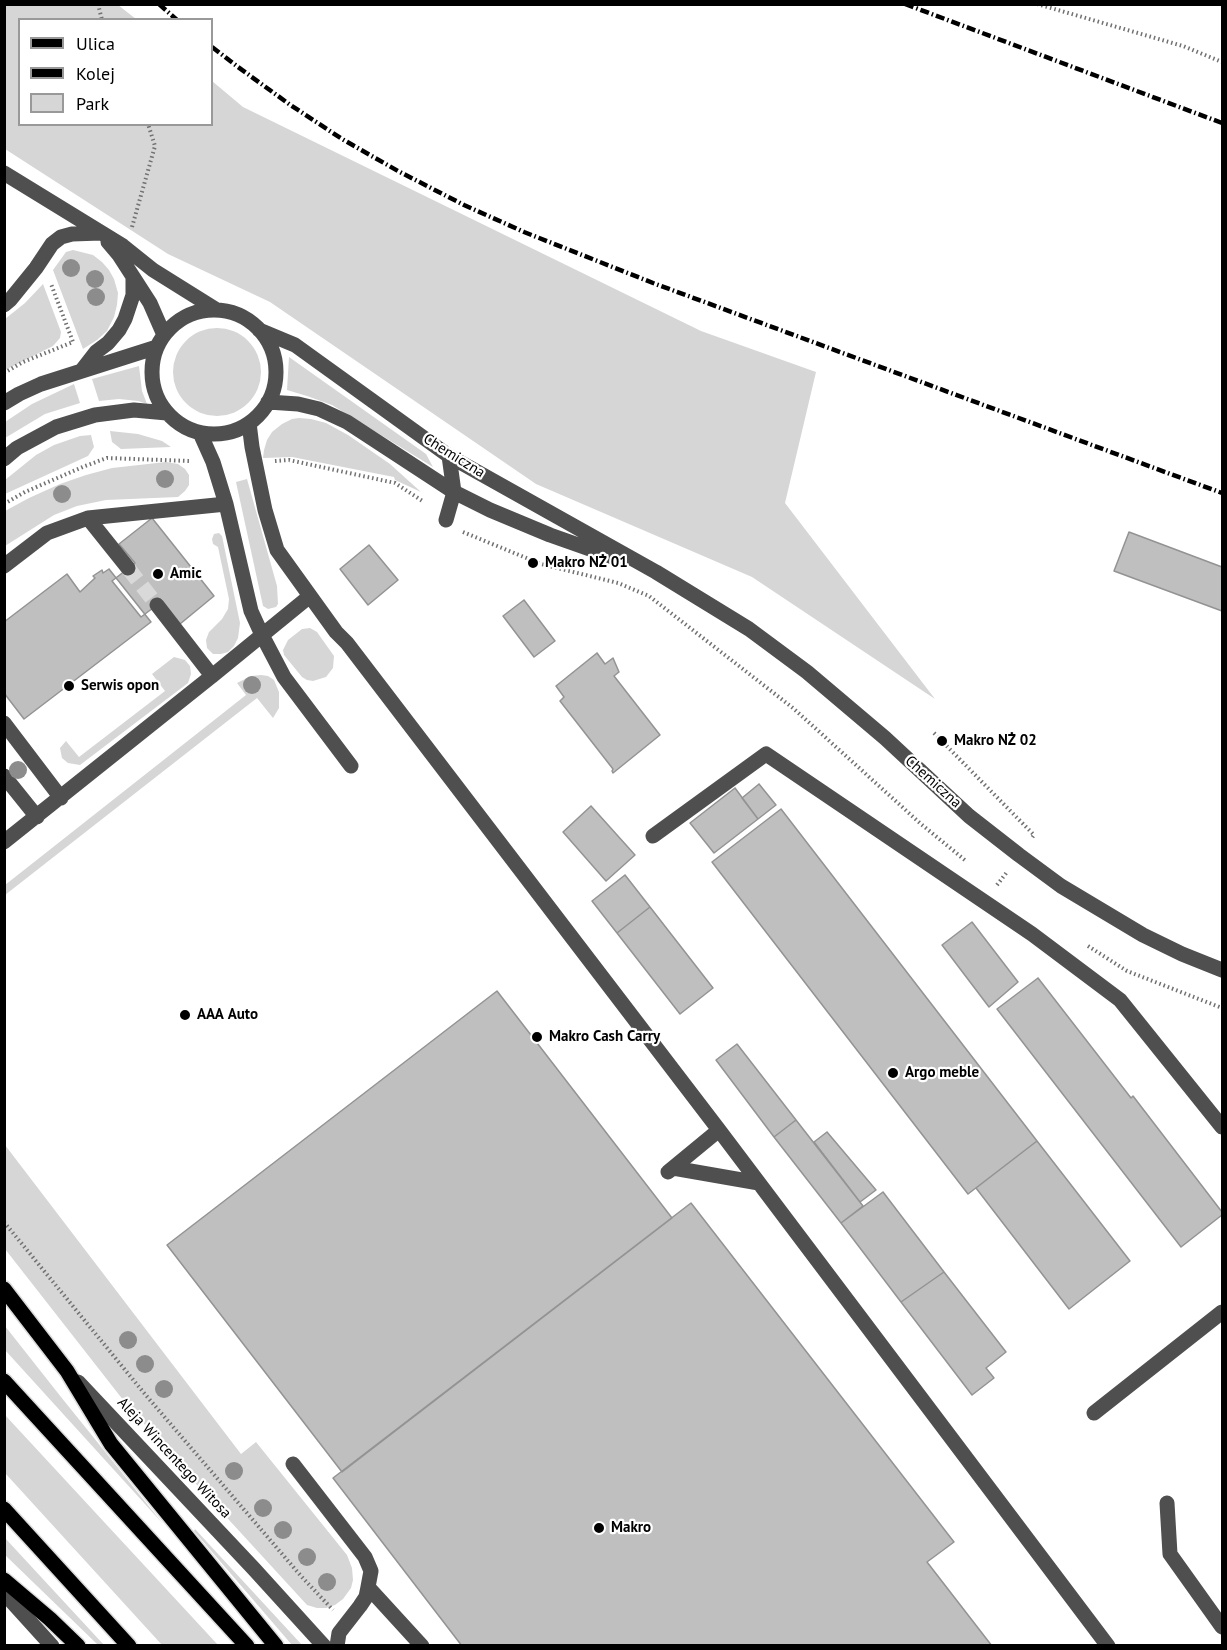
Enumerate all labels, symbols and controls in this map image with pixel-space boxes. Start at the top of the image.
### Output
legend [18,18,213,126]
text: Ulica [76,32,115,55]
text: Kolej [76,62,115,85]
text: Park [76,92,109,115]
street label: Chemiczna [420,430,488,482]
place label: Makro NŻ 01 [545,554,628,572]
marker: Makro NŻ 01 [526,556,540,570]
place label: Amic [170,565,202,583]
marker: Amic [151,567,165,581]
place label: Serwis opon [81,677,159,695]
marker: Serwis opon [62,679,76,693]
place label: Makro NŻ 02 [954,732,1037,750]
marker: Makro NŻ 02 [935,734,949,748]
street label: Chemiczna [901,752,965,812]
place label: AAA Auto [197,1006,258,1024]
marker: AAA Auto [178,1008,192,1022]
place label: Makro Cash Carry [549,1028,660,1046]
marker: Makro Cash Carry [530,1030,544,1044]
place label: Argo meble [905,1064,979,1082]
marker: Argo meble [886,1066,900,1080]
street label: Aleja Wincentego Witosa [113,1394,235,1522]
place label: Makro [611,1519,651,1537]
marker: Makro [592,1521,606,1535]

